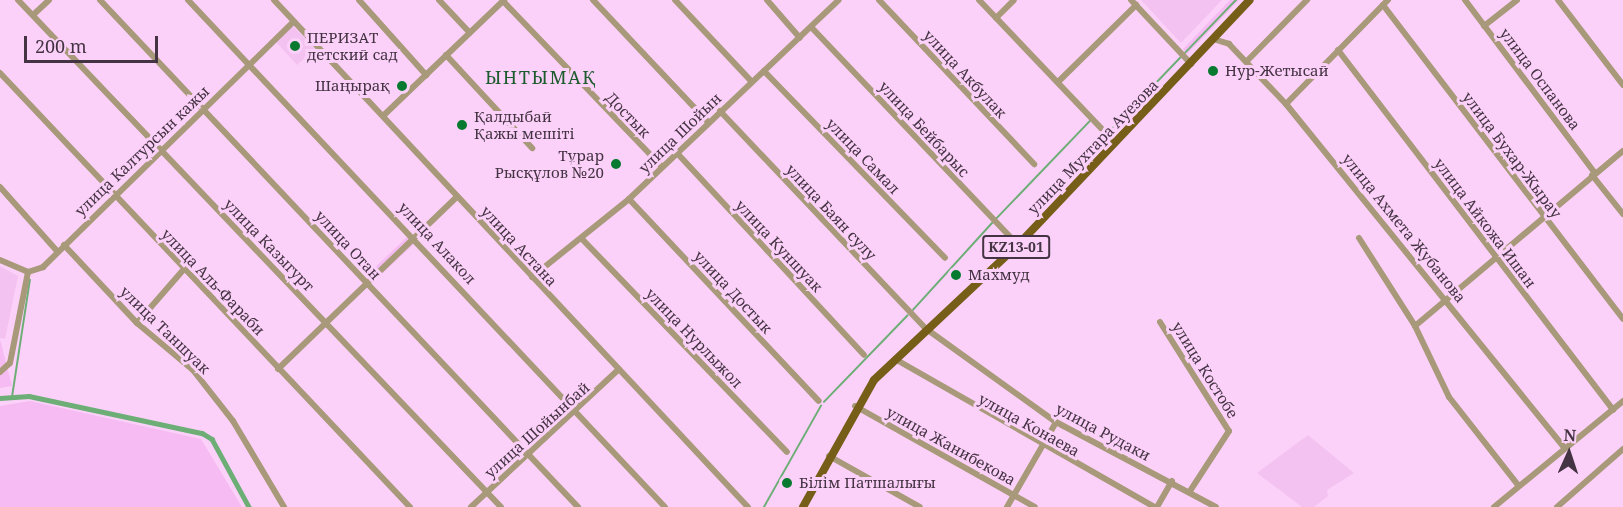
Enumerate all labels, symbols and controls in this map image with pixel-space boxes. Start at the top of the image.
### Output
scale bar [27,24,160,62]
street label: улица Оспанова [1496,25,1584,133]
street label: улица Акбулак [920,26,1010,122]
place label: ПЕРИЗАТ детский сад [307,28,398,63]
text: 200 m [35,34,87,58]
marker: ПЕРИЗАТ детский сад [288,39,302,53]
place label: Нур-Жетысай [1225,62,1329,80]
marker: Нур-Жетысай [1206,64,1220,78]
district label: ЫНТЫМАҚ [485,66,597,88]
street label: улица Мухтара Ауезова [1024,76,1162,218]
place label: Шаңырақ [315,77,390,95]
street label: улица Бейбарыс [875,77,973,181]
marker: Шаңырақ [395,79,409,93]
street label: улица Калтурсын кажы [71,82,213,220]
street label: Достык [602,88,654,142]
street label: улица Бухар-Жырау [1459,88,1565,222]
street label: улица Шойын [635,89,725,177]
place label: Қалдыбай Қажы мешіті [474,107,575,142]
street label: улица Самал [822,114,904,198]
marker: Қалдыбай Қажы мешіті [455,118,469,132]
place label: Тұрар Рысқұлов №20 [495,146,604,181]
street label: улица Ахмета Жубанова [1338,150,1470,306]
street label: улица Айкожа Ишан [1430,155,1540,291]
marker: Тұрар Рысқұлов №20 [609,157,623,171]
street label: улица Баян сулу [782,160,880,264]
street label: улица Казыгурт [220,195,318,295]
street label: улица Куншуак [732,196,826,296]
street label: улица Алакол [395,198,479,288]
street label: улица Астана [477,202,561,290]
street label: улица Отан [311,207,385,283]
street label: улица Аль-Фараби [158,225,268,339]
road number: KZ13-01 [982,236,1050,258]
street label: улица Достык [690,247,776,337]
place label: Махмуд [968,266,1030,284]
marker: Махмуд [949,268,963,282]
street label: улица Таншуак [116,282,214,378]
street label: улица Нурлыжол [642,284,746,392]
street label: улица Костобе [1168,318,1242,422]
street label: улица Шойынбай [481,378,593,482]
street label: улица Конаева [975,390,1083,460]
street label: улица Рудаки [1053,399,1153,465]
street label: улица Жанибекова [883,403,1019,489]
north arrow [1539,423,1599,483]
text: N [1563,424,1577,446]
place label: Білім Патшалығы [799,474,936,492]
marker: Білім Патшалығы [780,476,794,490]

